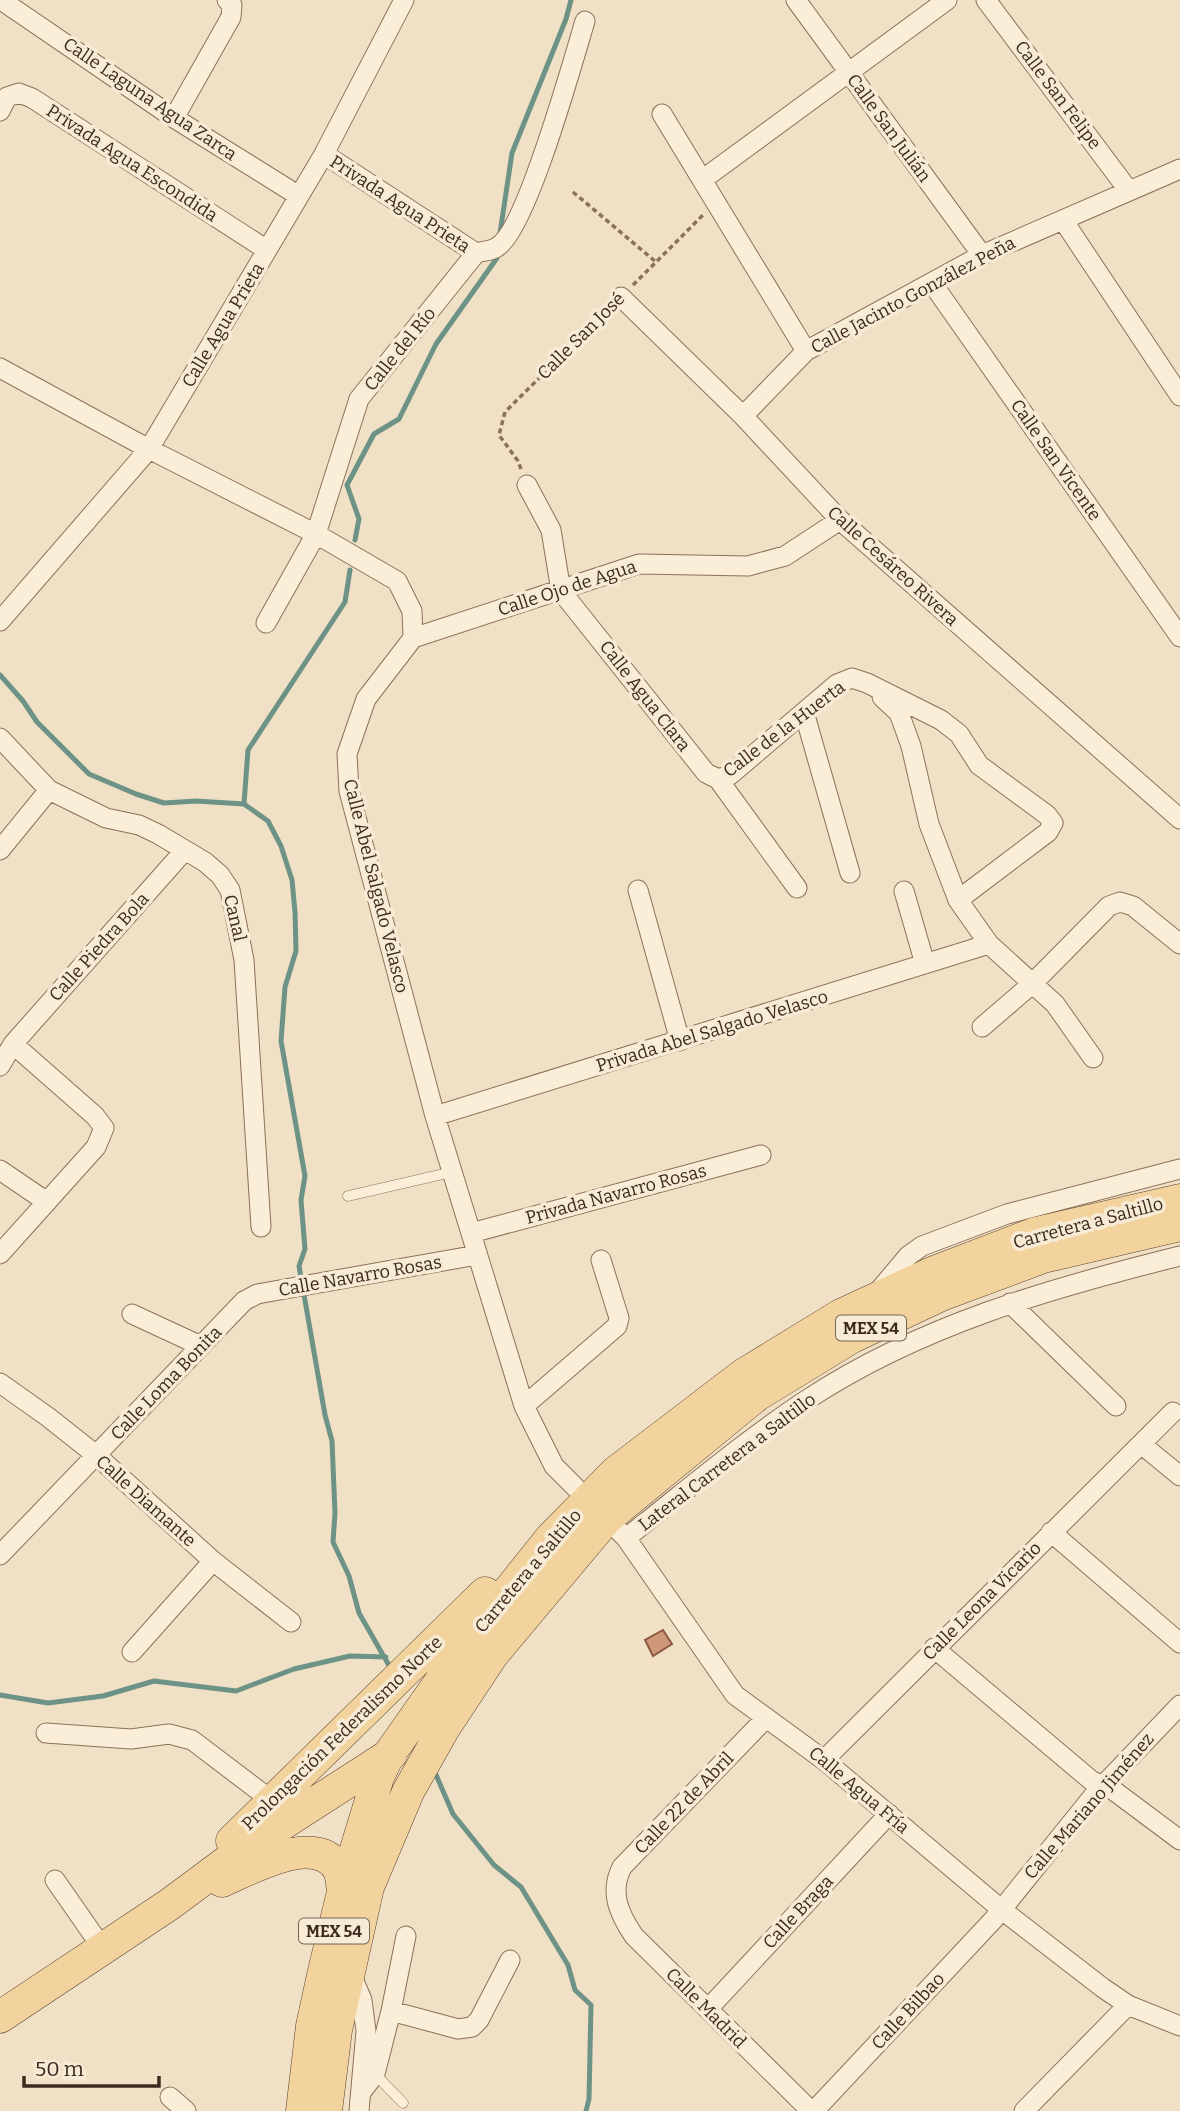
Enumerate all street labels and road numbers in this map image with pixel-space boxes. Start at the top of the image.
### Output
street label: Calle Laguna Agua Zarca [59,33,241,165]
street label: Calle San Felipe [1010,36,1106,154]
street label: Calle San Julián [842,70,936,187]
street label: Privada Agua Escondida [42,99,222,227]
street label: Privada Agua Prieta [326,150,474,258]
street label: Calle Jacinto González Peña [807,232,1019,358]
street label: Calle Agua Prieta [177,259,269,391]
street label: Calle San José [533,288,629,384]
street label: Calle del Río [360,303,440,395]
street label: Calle San Vicente [1006,395,1106,525]
street label: Calle Cesáreo Rivera [823,501,963,631]
street label: Calle Ojo de Agua [495,555,639,621]
street label: Calle Agua Clara [595,636,695,756]
street label: Calle de la Huerta [719,676,849,782]
street label: Calle Abel Salgado Velasco [339,777,413,995]
street label: Calle Piedra Bola [44,888,154,1006]
street label: Canal [219,892,251,944]
street label: Privada Abel Salgado Velasco [593,985,831,1077]
street label: Privada Navarro Rosas [523,1159,709,1229]
street label: Carretera a Saltillo [1010,1192,1166,1254]
street label: Calle Navarro Rosas [277,1251,443,1301]
road number: MEX 54 [836,1316,906,1340]
street label: Calle Loma Bonita [106,1321,226,1445]
street label: Lateral Carretera a Saltillo [634,1388,820,1536]
street label: Calle Diamante [91,1450,201,1552]
street label: Carretera a Saltillo [470,1505,586,1637]
street label: Calle Leona Vicario [918,1537,1046,1665]
street label: Prolongación Federalismo Norte [237,1631,447,1835]
street label: Calle Mariano Jiménez [1019,1728,1159,1884]
street label: Calle Agua Fría [804,1742,914,1838]
street label: Calle 22 de Abril [630,1747,738,1859]
street label: Calle Braga [758,1870,838,1954]
road number: MEX 54 [299,1918,369,1943]
street label: Calle Madrid [661,1963,751,2053]
street label: Calle Bilbao [867,1968,949,2054]

